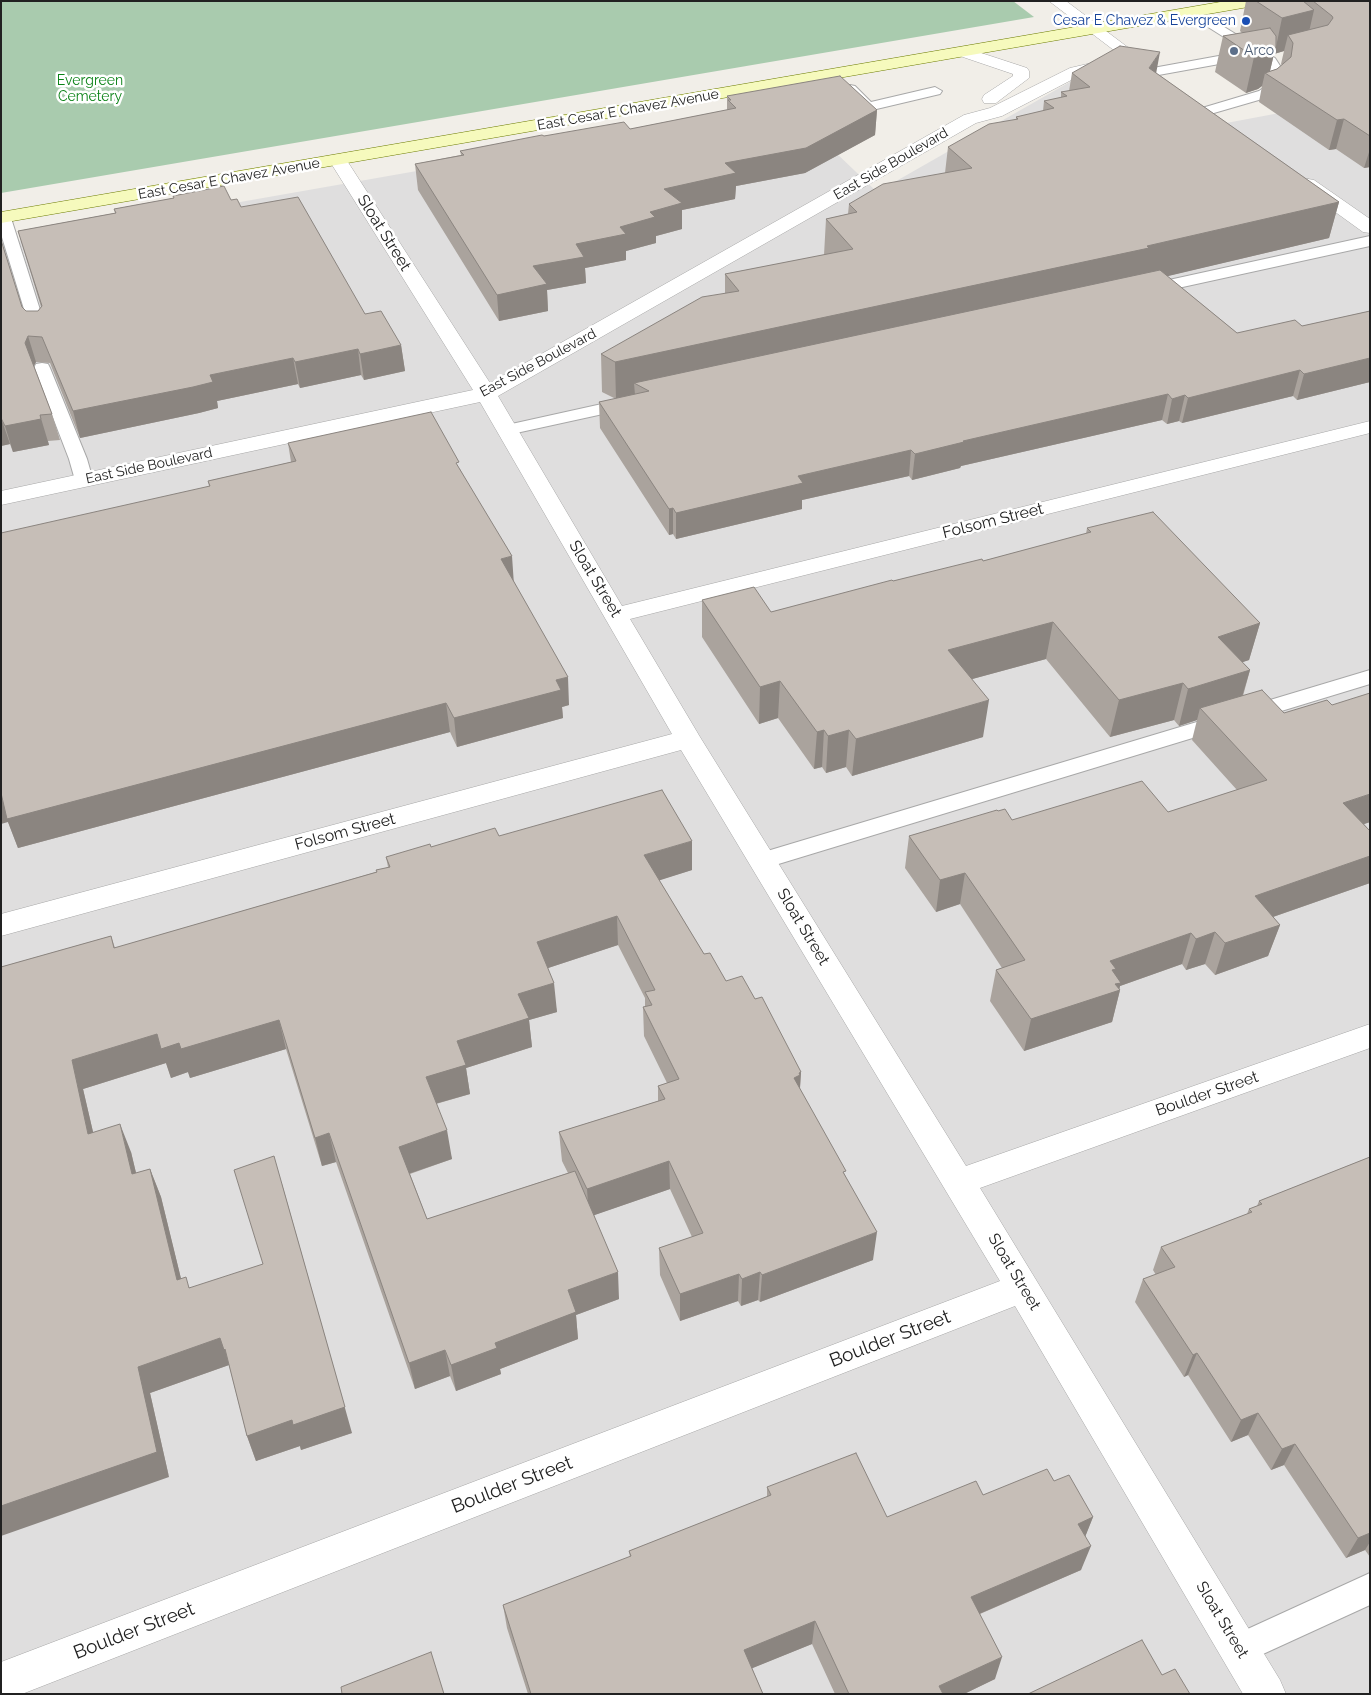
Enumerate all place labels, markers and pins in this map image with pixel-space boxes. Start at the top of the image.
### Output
place label: Cesar E Chavez & Evergreen [1053,13,1236,29]
marker: Cesar E Chavez & Evergreen [1240,15,1252,27]
place label: Arco [1244,43,1274,59]
marker: Arco [1228,45,1240,57]

